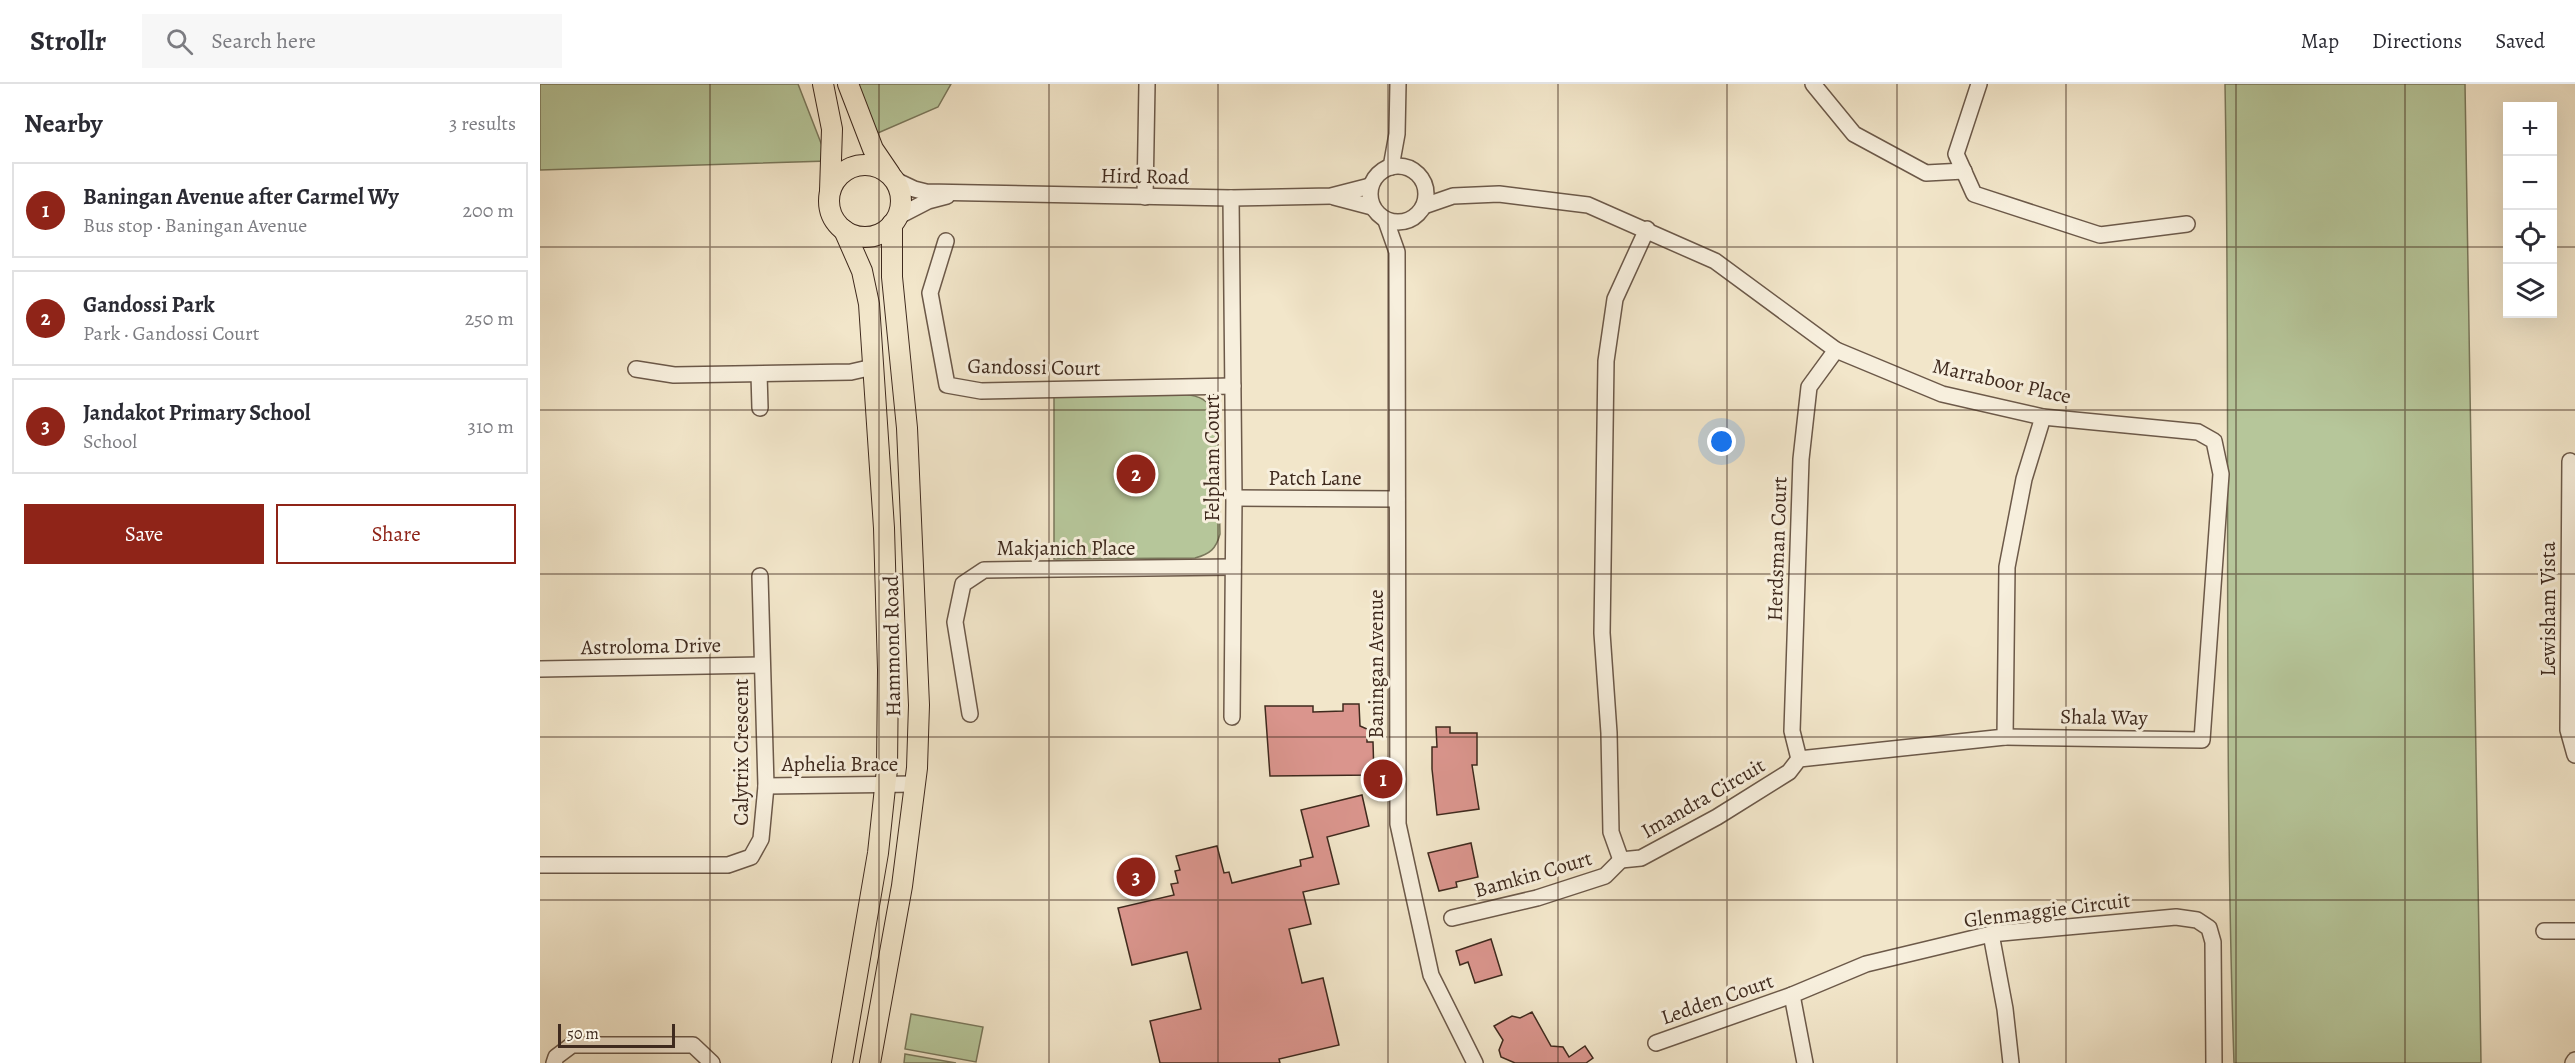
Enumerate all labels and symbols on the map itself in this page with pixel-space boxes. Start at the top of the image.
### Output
street label: Hird Road [1100,161,1190,191]
street label: Marraboor Place [1930,351,2074,411]
street label: Gandossi Court [967,352,1101,382]
street label: Felpham Court [1198,394,1226,522]
your location [1707,427,1736,456]
pin: 2 [1116,452,1156,496]
street label: Patch Lane [1268,464,1362,492]
street label: Herdsman Court [1760,476,1794,622]
street label: Makjanich Place [996,534,1136,562]
street label: Lewisham Vista [2534,541,2562,676]
street label: Hammond Road [877,574,907,717]
street label: Baningan Avenue [1362,589,1390,739]
street label: Astroloma Drive [580,631,721,661]
street label: Calytrix Crescent [727,678,755,826]
street label: Shala Way [2060,702,2149,732]
street label: Aphelia Brace [781,750,898,778]
street label: Imandra Circuit [1636,751,1770,845]
pin: 1 [1364,756,1402,802]
street label: Bamkin Court [1471,844,1595,904]
pin: 3 [1116,854,1156,900]
street label: Glenmaggie Circuit [1962,886,2132,934]
street label: Ledden Court [1657,967,1777,1031]
scale bar [558,1021,675,1048]

